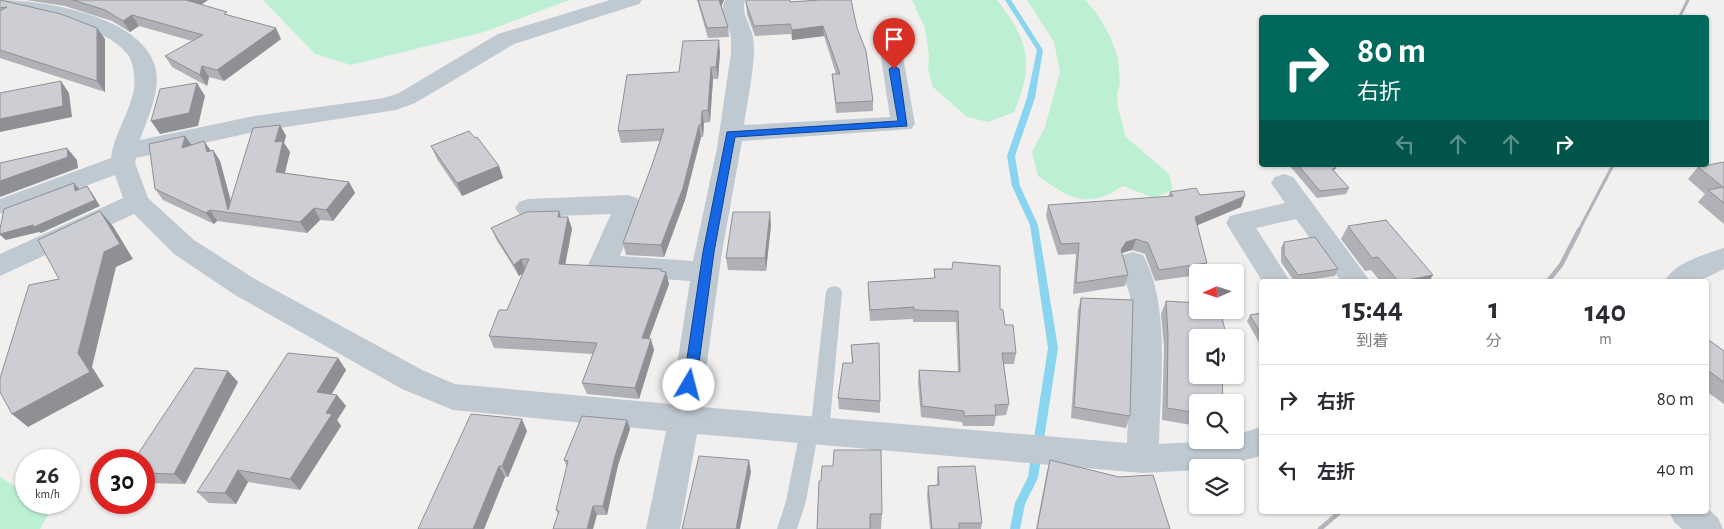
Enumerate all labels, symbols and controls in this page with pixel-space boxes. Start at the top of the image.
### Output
pin [873,18,915,69]
icon: arrive [880,25,908,53]
text: 80 m [1357,34,1426,69]
icon: right [1274,35,1339,100]
text: 右折 [1357,81,1401,103]
icon: left [1391,130,1419,158]
icon: ahead [1444,130,1472,158]
icon: ahead [1497,130,1525,158]
icon: right [1550,130,1578,158]
north arrow [1189,264,1244,319]
map controls [1189,264,1244,514]
text: 15:44 [1342,294,1403,324]
text: 1 [1488,294,1499,324]
text: 140 [1585,297,1626,327]
button: sound [1189,329,1244,384]
text: m [1599,331,1612,347]
text: 到着 [1356,333,1388,349]
text: 分 [1486,333,1502,349]
position arrow [662,358,714,410]
icon: right [1274,386,1302,414]
text: 80 m [1657,390,1694,409]
text: 右折 [1317,393,1355,412]
button: search [1189,394,1244,449]
speed limit sign: 30 [90,449,155,514]
icon: left [1274,456,1302,484]
button: layers [1189,459,1244,514]
text: 40 m [1656,460,1694,479]
text: 26 [36,463,59,488]
text: 左折 [1317,463,1355,482]
text: km/h [35,488,60,500]

